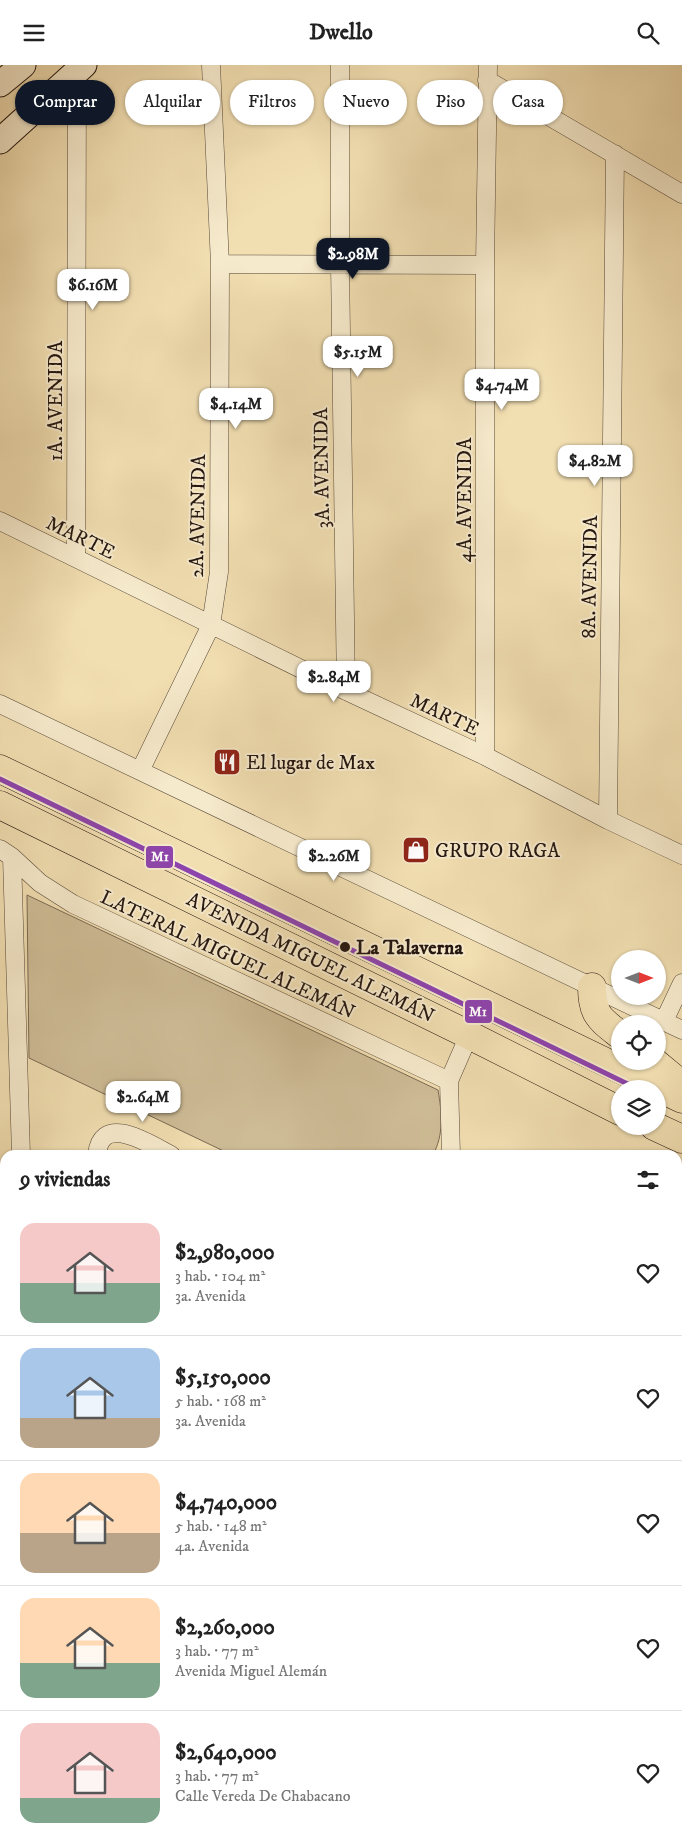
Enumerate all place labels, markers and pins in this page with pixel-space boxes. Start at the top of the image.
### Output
pin: $2.98M [312,237,394,280]
pin: $6.16M [52,269,134,311]
pin: $5.15M [317,335,399,378]
pin: $4.74M [461,369,543,411]
pin: $4.14M [195,387,277,430]
pin: $4.82M [554,445,636,487]
pin: $2.84M [293,661,375,703]
restaurant icon: El lugar de Max [212,747,242,777]
place label: El lugar de Max [246,751,375,776]
shop icon: GRUPO RAGA [401,835,431,865]
pin: $2.26M [293,839,375,882]
place label: GRUPO RAGA [435,839,560,864]
place label: La Talaverna [356,936,463,961]
marker: La Talaverna [338,940,352,954]
pin: $2.64M [102,1081,184,1123]

